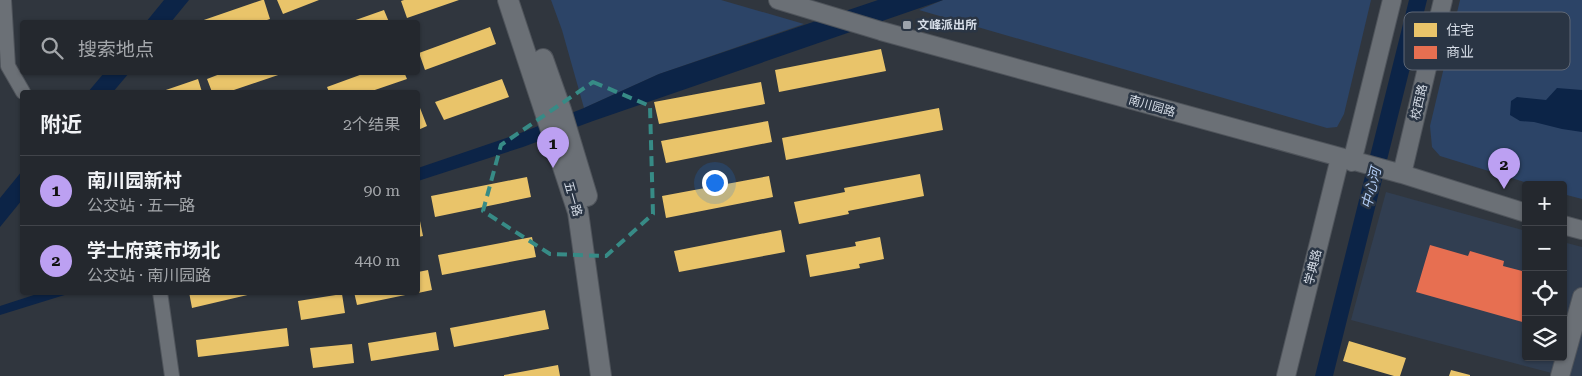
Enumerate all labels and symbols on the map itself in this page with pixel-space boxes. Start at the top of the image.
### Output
legend [1404,12,1570,70]
place label: 文峰派出所 [917,18,977,32]
marker: 文峰派出所 [901,19,913,31]
text: 住宅 [1446,22,1474,38]
text: 商业 [1446,44,1474,60]
street label: 校西路 [1408,83,1430,121]
street label: 南川园路 [1127,93,1177,119]
pin: 1 [537,127,569,168]
pin: 2 [1488,148,1520,189]
water label: 中心河 [1358,163,1385,210]
your location [702,170,728,196]
street label: 五一路 [561,180,585,218]
street label: 学典路 [1302,248,1324,286]

